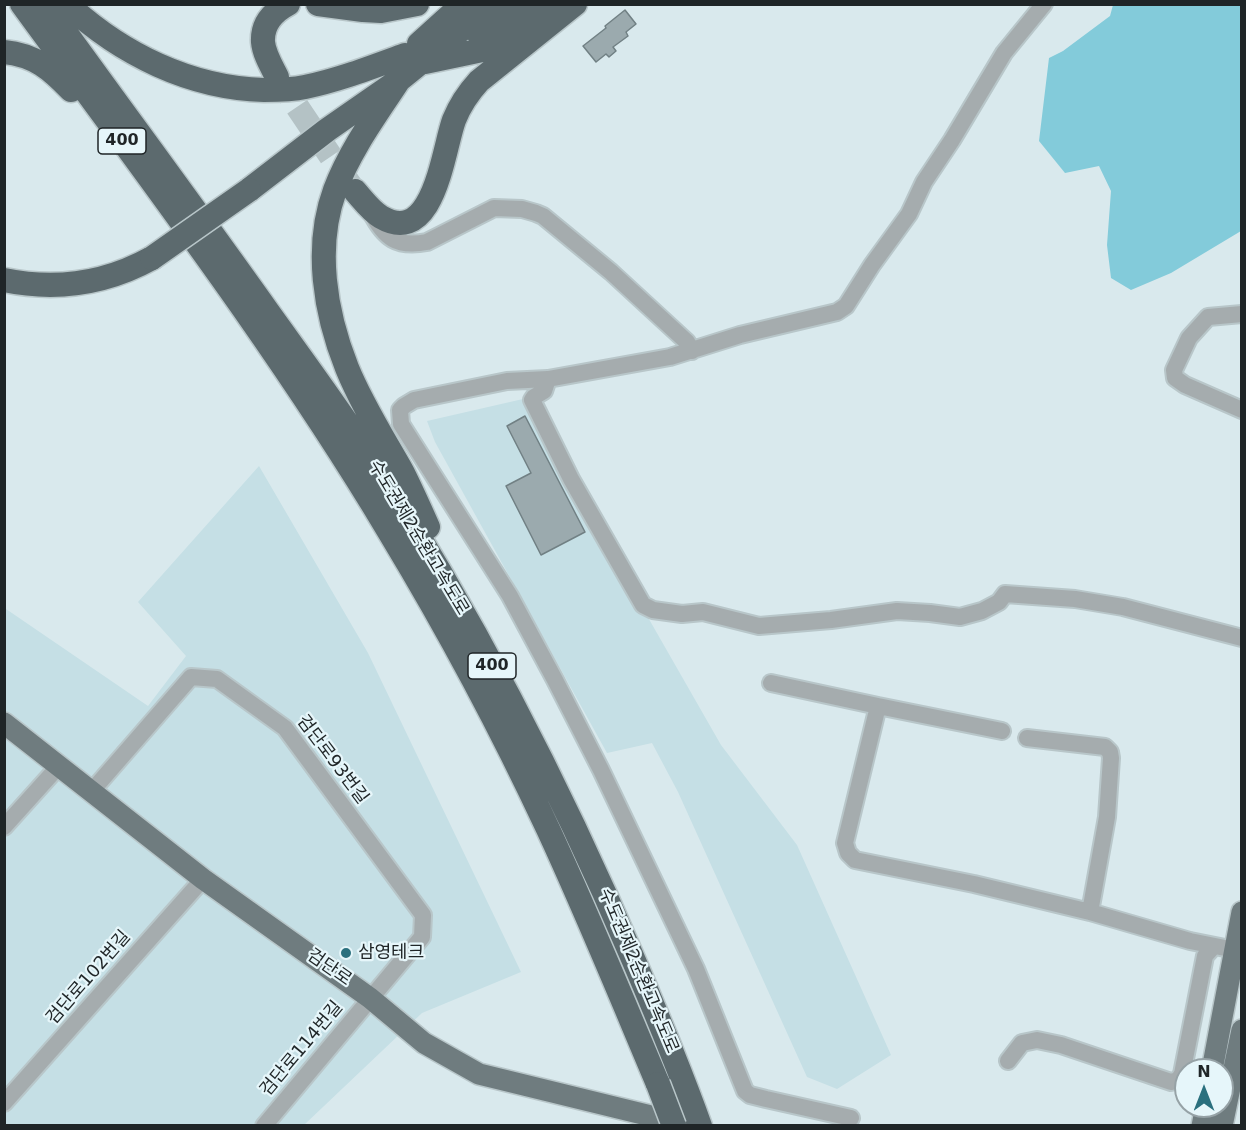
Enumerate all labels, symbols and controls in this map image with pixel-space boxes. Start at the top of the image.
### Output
road number: 400 [98,128,146,154]
street label: 수도권제2순환고속도로 [363,457,473,619]
road number: 400 [468,653,516,679]
street label: 검단로93번길 [292,711,372,809]
street label: 수도권제2순환고속도로 [593,885,683,1057]
street label: 검단로102번길 [42,927,136,1029]
place label: 삼영테크 [358,942,424,964]
street label: 검단로 [302,945,356,991]
marker: 삼영테크 [339,946,353,960]
street label: 검단로114번길 [256,997,348,1101]
north arrow [1174,1058,1234,1118]
text: N [1197,1062,1211,1081]

